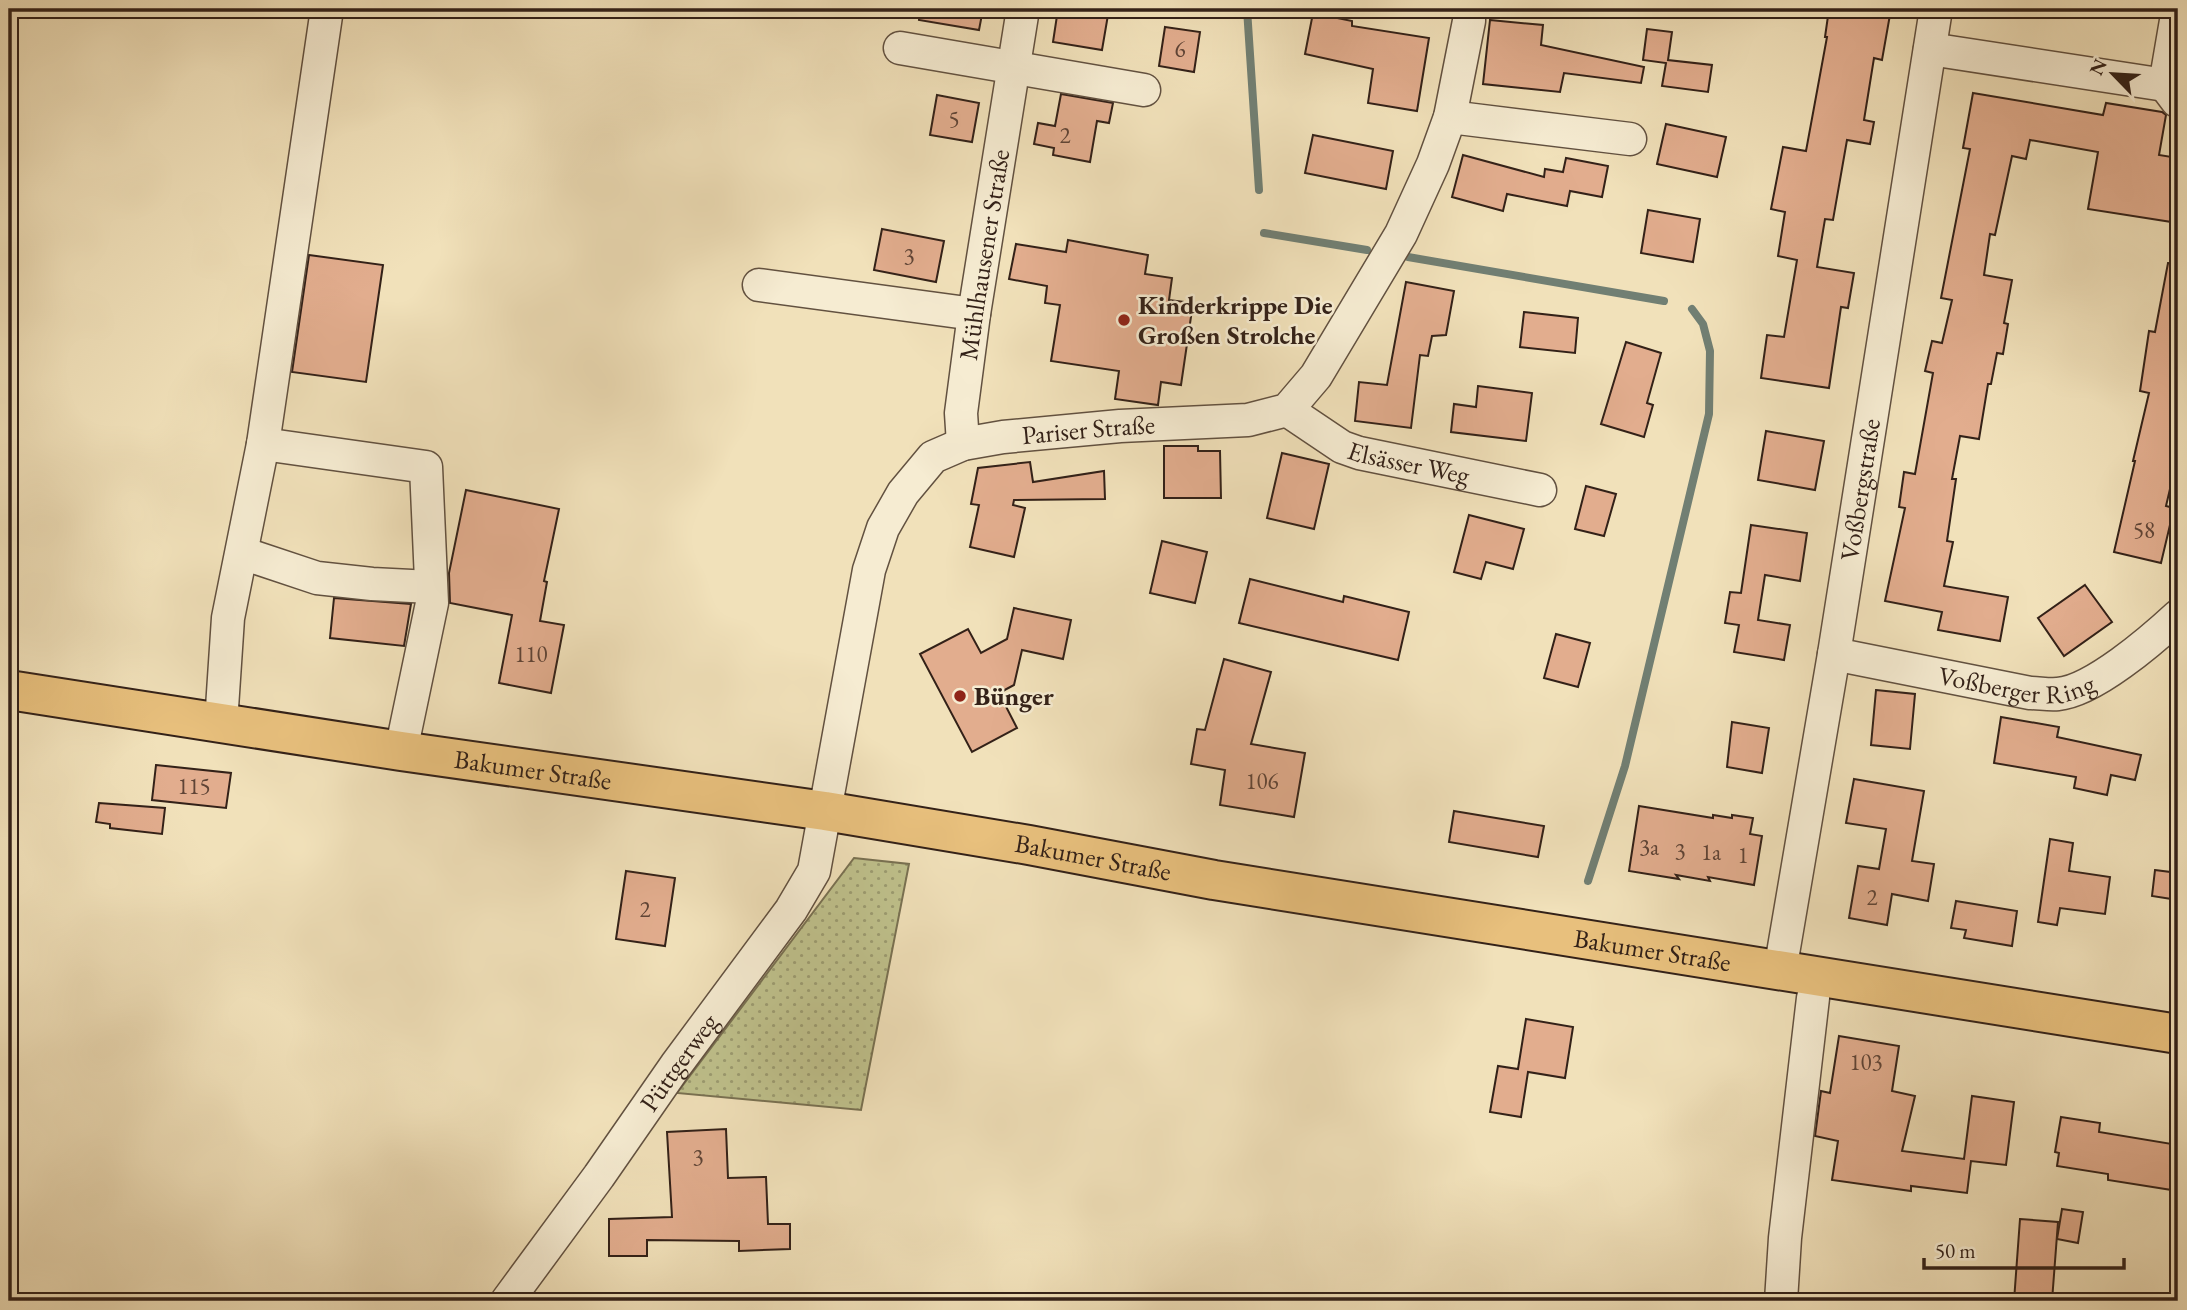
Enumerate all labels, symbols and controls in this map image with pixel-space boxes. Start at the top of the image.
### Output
house number: 6 [1174,34,1186,64]
north arrow [2078,38,2148,108]
text: N [2083,54,2113,79]
house number: 5 [948,104,960,134]
house number: 2 [1059,120,1071,150]
street label: Mühlhausener Straße [951,147,1017,362]
house number: 3 [903,241,915,271]
place label: Kinderkrippe Die Großen Strolche [1138,288,1333,352]
marker: Kinderkrippe Die Großen Strolche [1116,312,1132,328]
street label: Pariser Straße [1020,407,1156,452]
street label: Voßbergstraße [1832,416,1888,563]
street label: Elsässer Weg [1343,433,1473,492]
house number: 58 [2133,515,2155,545]
house number: 110 [514,639,548,669]
street label: Voßberger Ring [1935,658,2101,712]
place label: Bünger [974,679,1054,713]
marker: Bünger [952,688,968,704]
street label: Bakumer Straße [452,742,614,798]
house number: 106 [1245,766,1279,796]
house number: 115 [177,771,211,801]
street label: Bakumer Straße [1012,826,1174,889]
house number: 3a [1639,832,1660,862]
house number: 3 [1674,836,1686,866]
house number: 1a [1701,837,1722,867]
house number: 1 [1737,840,1749,870]
house number: 2 [1866,882,1878,912]
house number: 2 [639,894,651,924]
street label: Bakumer Straße [1572,921,1733,979]
street label: Püttgerweg [632,1006,726,1118]
house number: 103 [1849,1047,1883,1077]
house number: 3 [692,1142,704,1172]
scale bar [1924,1226,2124,1270]
text: 50 m [1935,1237,1976,1264]

